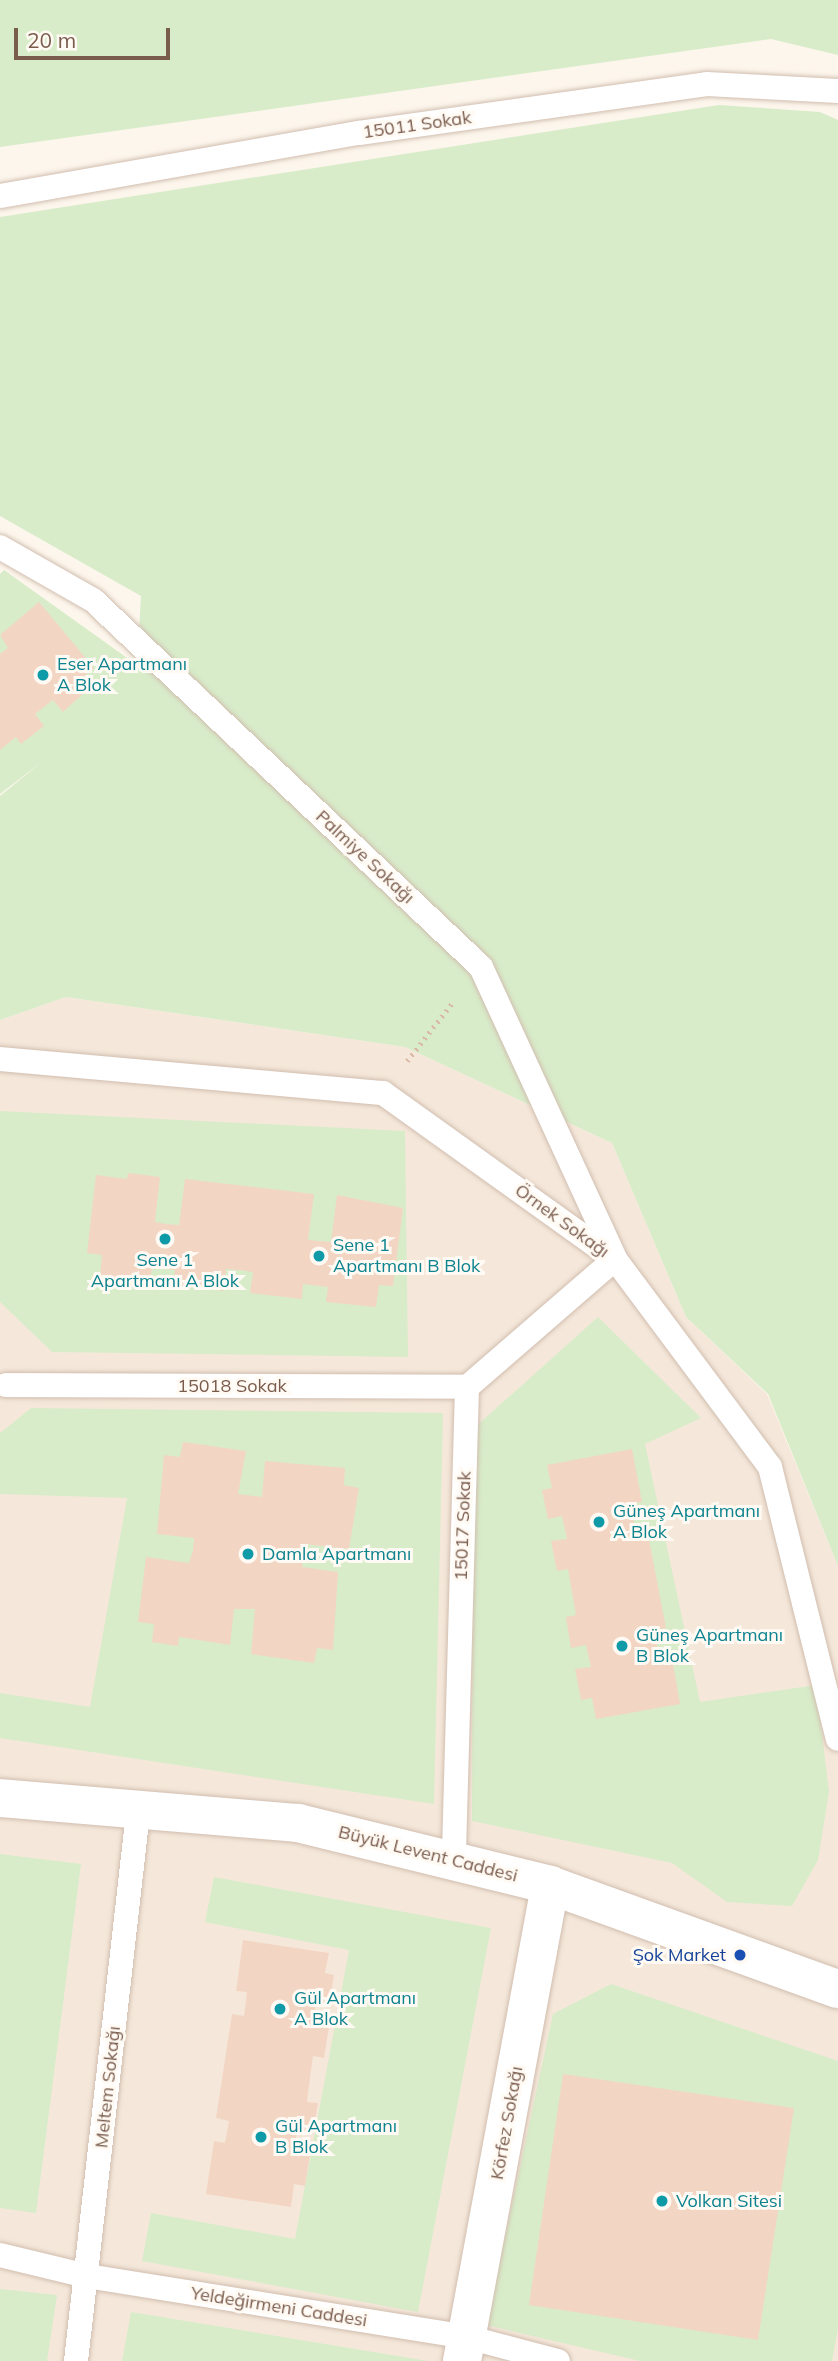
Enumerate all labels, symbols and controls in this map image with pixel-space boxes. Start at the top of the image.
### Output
scale bar [18,14,173,58]
text: 20 m [27,27,76,53]
street label: 15011 Sokak [361,107,473,143]
place label: Eser Apartmanı A Blok [57,654,187,696]
marker: Eser Apartmanı A Blok [35,667,51,683]
street label: Palmiye Sokağı [311,806,419,908]
street label: Örnek Sokağı [511,1180,613,1262]
marker: Sene 1 Apartmanı A Blok [157,1231,173,1247]
place label: Sene 1 Apartmanı B Blok [333,1235,480,1278]
marker: Sene 1 Apartmanı B Blok [311,1248,327,1264]
place label: Sene 1 Apartmanı A Blok [91,1250,239,1292]
street label: 15018 Sokak [177,1375,287,1397]
street label: 15017 Sokak [450,1471,476,1581]
place label: Güneş Apartmanı A Blok [613,1501,760,1544]
marker: Güneş Apartmanı A Blok [591,1514,607,1530]
place label: Damla Apartmanı [262,1543,411,1565]
marker: Damla Apartmanı [240,1546,256,1562]
place label: Güneş Apartmanı B Blok [636,1625,783,1668]
marker: Güneş Apartmanı B Blok [614,1638,630,1654]
street label: Büyük Levent Caddesi [336,1821,520,1887]
place label: Şok Market [633,1944,726,1966]
marker: Şok Market [732,1947,748,1963]
place label: Gül Apartmanı A Blok [294,1988,416,2030]
marker: Gül Apartmanı A Blok [272,2001,288,2017]
street label: Meltem Sokağı [91,2025,125,2149]
street label: Körfez Sokağı [486,2065,528,2181]
place label: Gül Apartmanı B Blok [275,2116,397,2158]
marker: Gül Apartmanı B Blok [253,2129,269,2145]
place label: Volkan Sitesi [676,2190,782,2212]
marker: Volkan Sitesi [654,2193,670,2209]
street label: Yeldeğirmeni Caddesi [189,2282,369,2332]

